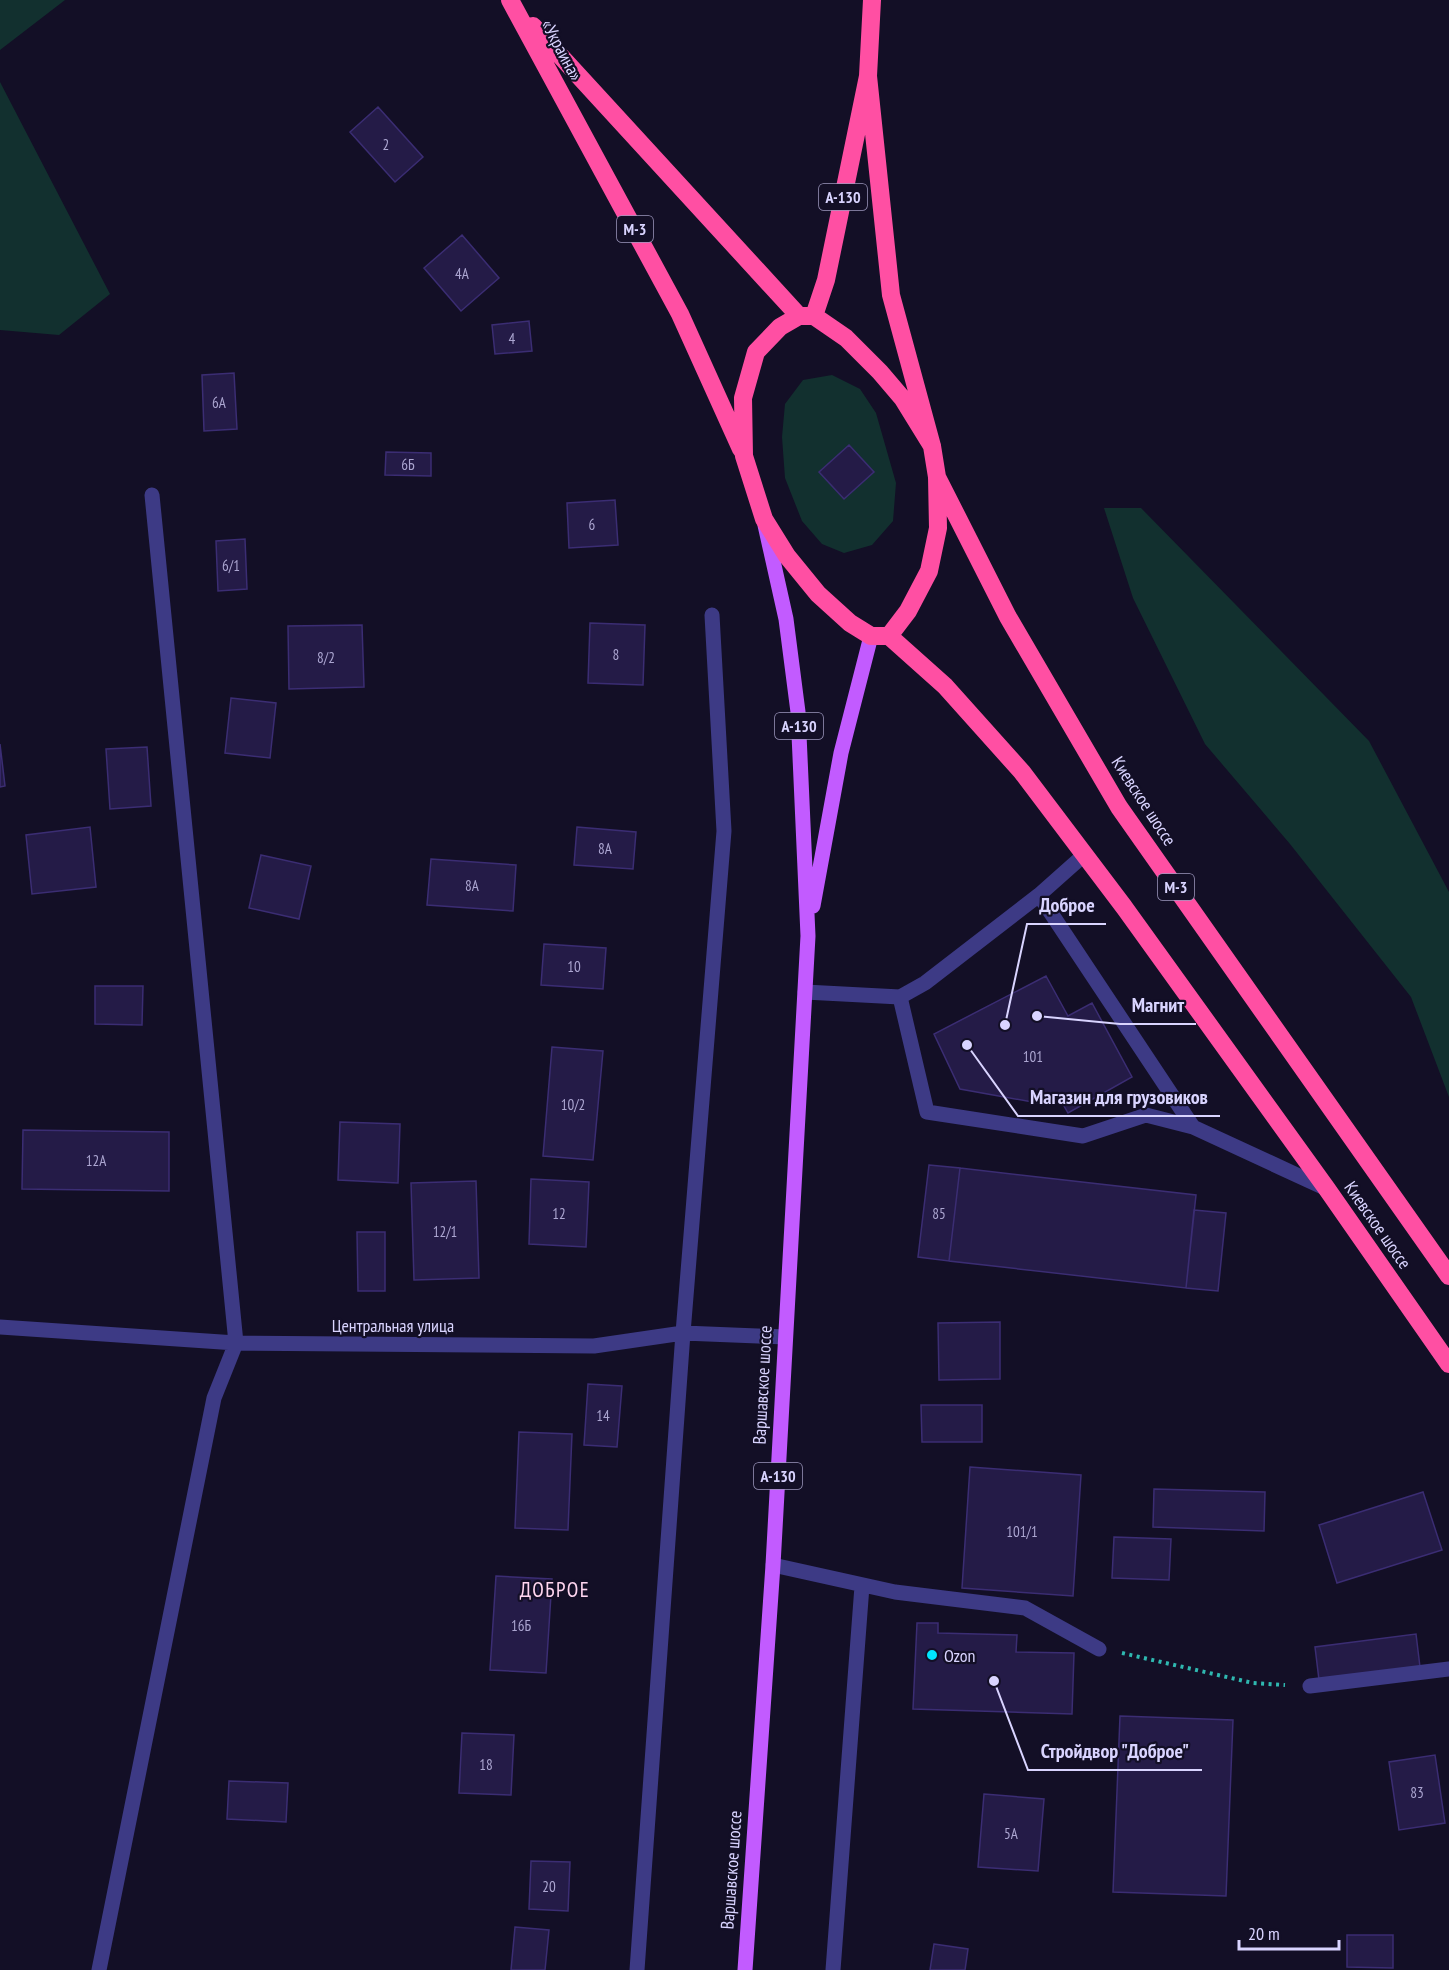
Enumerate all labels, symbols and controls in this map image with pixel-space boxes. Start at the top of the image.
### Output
street label: «Украина» [536,15,588,85]
house number: 2 [383,135,389,154]
road number: А-130 [819,184,867,210]
road number: М-3 [617,216,653,242]
house number: 4А [455,264,470,283]
house number: 4 [509,329,516,348]
house number: 6А [212,393,227,412]
house number: 6Б [401,455,415,474]
house number: 6 [589,515,596,534]
house number: 6/1 [222,556,240,575]
house number: 8 [613,645,619,664]
house number: 8/2 [317,648,335,667]
road number: А-130 [775,713,823,739]
street label: Киевское шоссе [1107,752,1181,850]
house number: 8А [598,839,613,858]
road number: М-3 [1158,874,1194,900]
house number: 8А [465,876,480,895]
callout: Доброе [1027,886,1106,924]
text: Доброе [1039,892,1095,918]
house number: 10 [567,957,581,976]
callout: Магнит [1120,986,1196,1024]
text: Магнит [1132,992,1184,1018]
house number: 101 [1023,1047,1043,1066]
callout: Магазин для грузовиков [1018,1078,1220,1116]
text: Магазин для грузовиков [1030,1084,1208,1110]
house number: 10/2 [561,1095,585,1114]
house number: 12А [86,1151,107,1170]
street label: Киевское шоссе [1339,1177,1417,1273]
house number: 12 [552,1204,566,1223]
house number: 85 [932,1204,946,1223]
house number: 12/1 [433,1222,457,1241]
street label: Центральная улица [332,1314,454,1337]
street label: Варшавское шоссе [747,1325,777,1445]
house number: 14 [596,1406,610,1425]
road number: А-130 [754,1463,802,1489]
house number: 101/1 [1006,1522,1038,1541]
district label: ДОБРОЕ [520,1576,590,1603]
house number: 16Б [511,1616,531,1635]
place label: Ozon [944,1644,976,1667]
marker: Ozon [925,1648,939,1662]
callout: Стройдвор "Доброе" [1028,1732,1202,1770]
text: Стройдвор "Доброе" [1041,1738,1189,1764]
house number: 18 [479,1755,493,1774]
house number: 83 [1410,1783,1424,1802]
street label: Варшавское шоссе [715,1810,747,1930]
house number: 5А [1004,1824,1019,1843]
house number: 20 [542,1877,556,1896]
scale bar [1239,1913,1340,1951]
text: 20 m [1248,1922,1280,1945]

